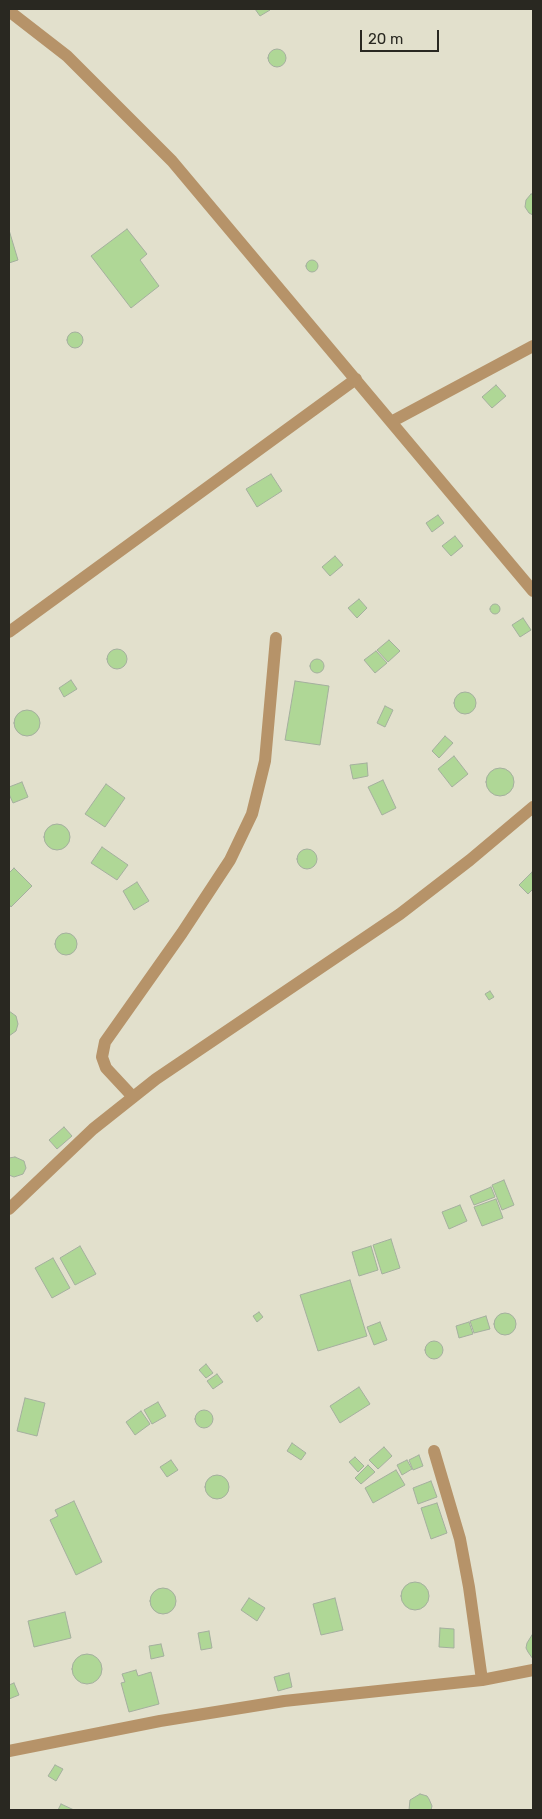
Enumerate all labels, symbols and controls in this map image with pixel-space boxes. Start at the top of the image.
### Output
scale bar [362,20,441,52]
text: 20 m [368,30,403,48]

